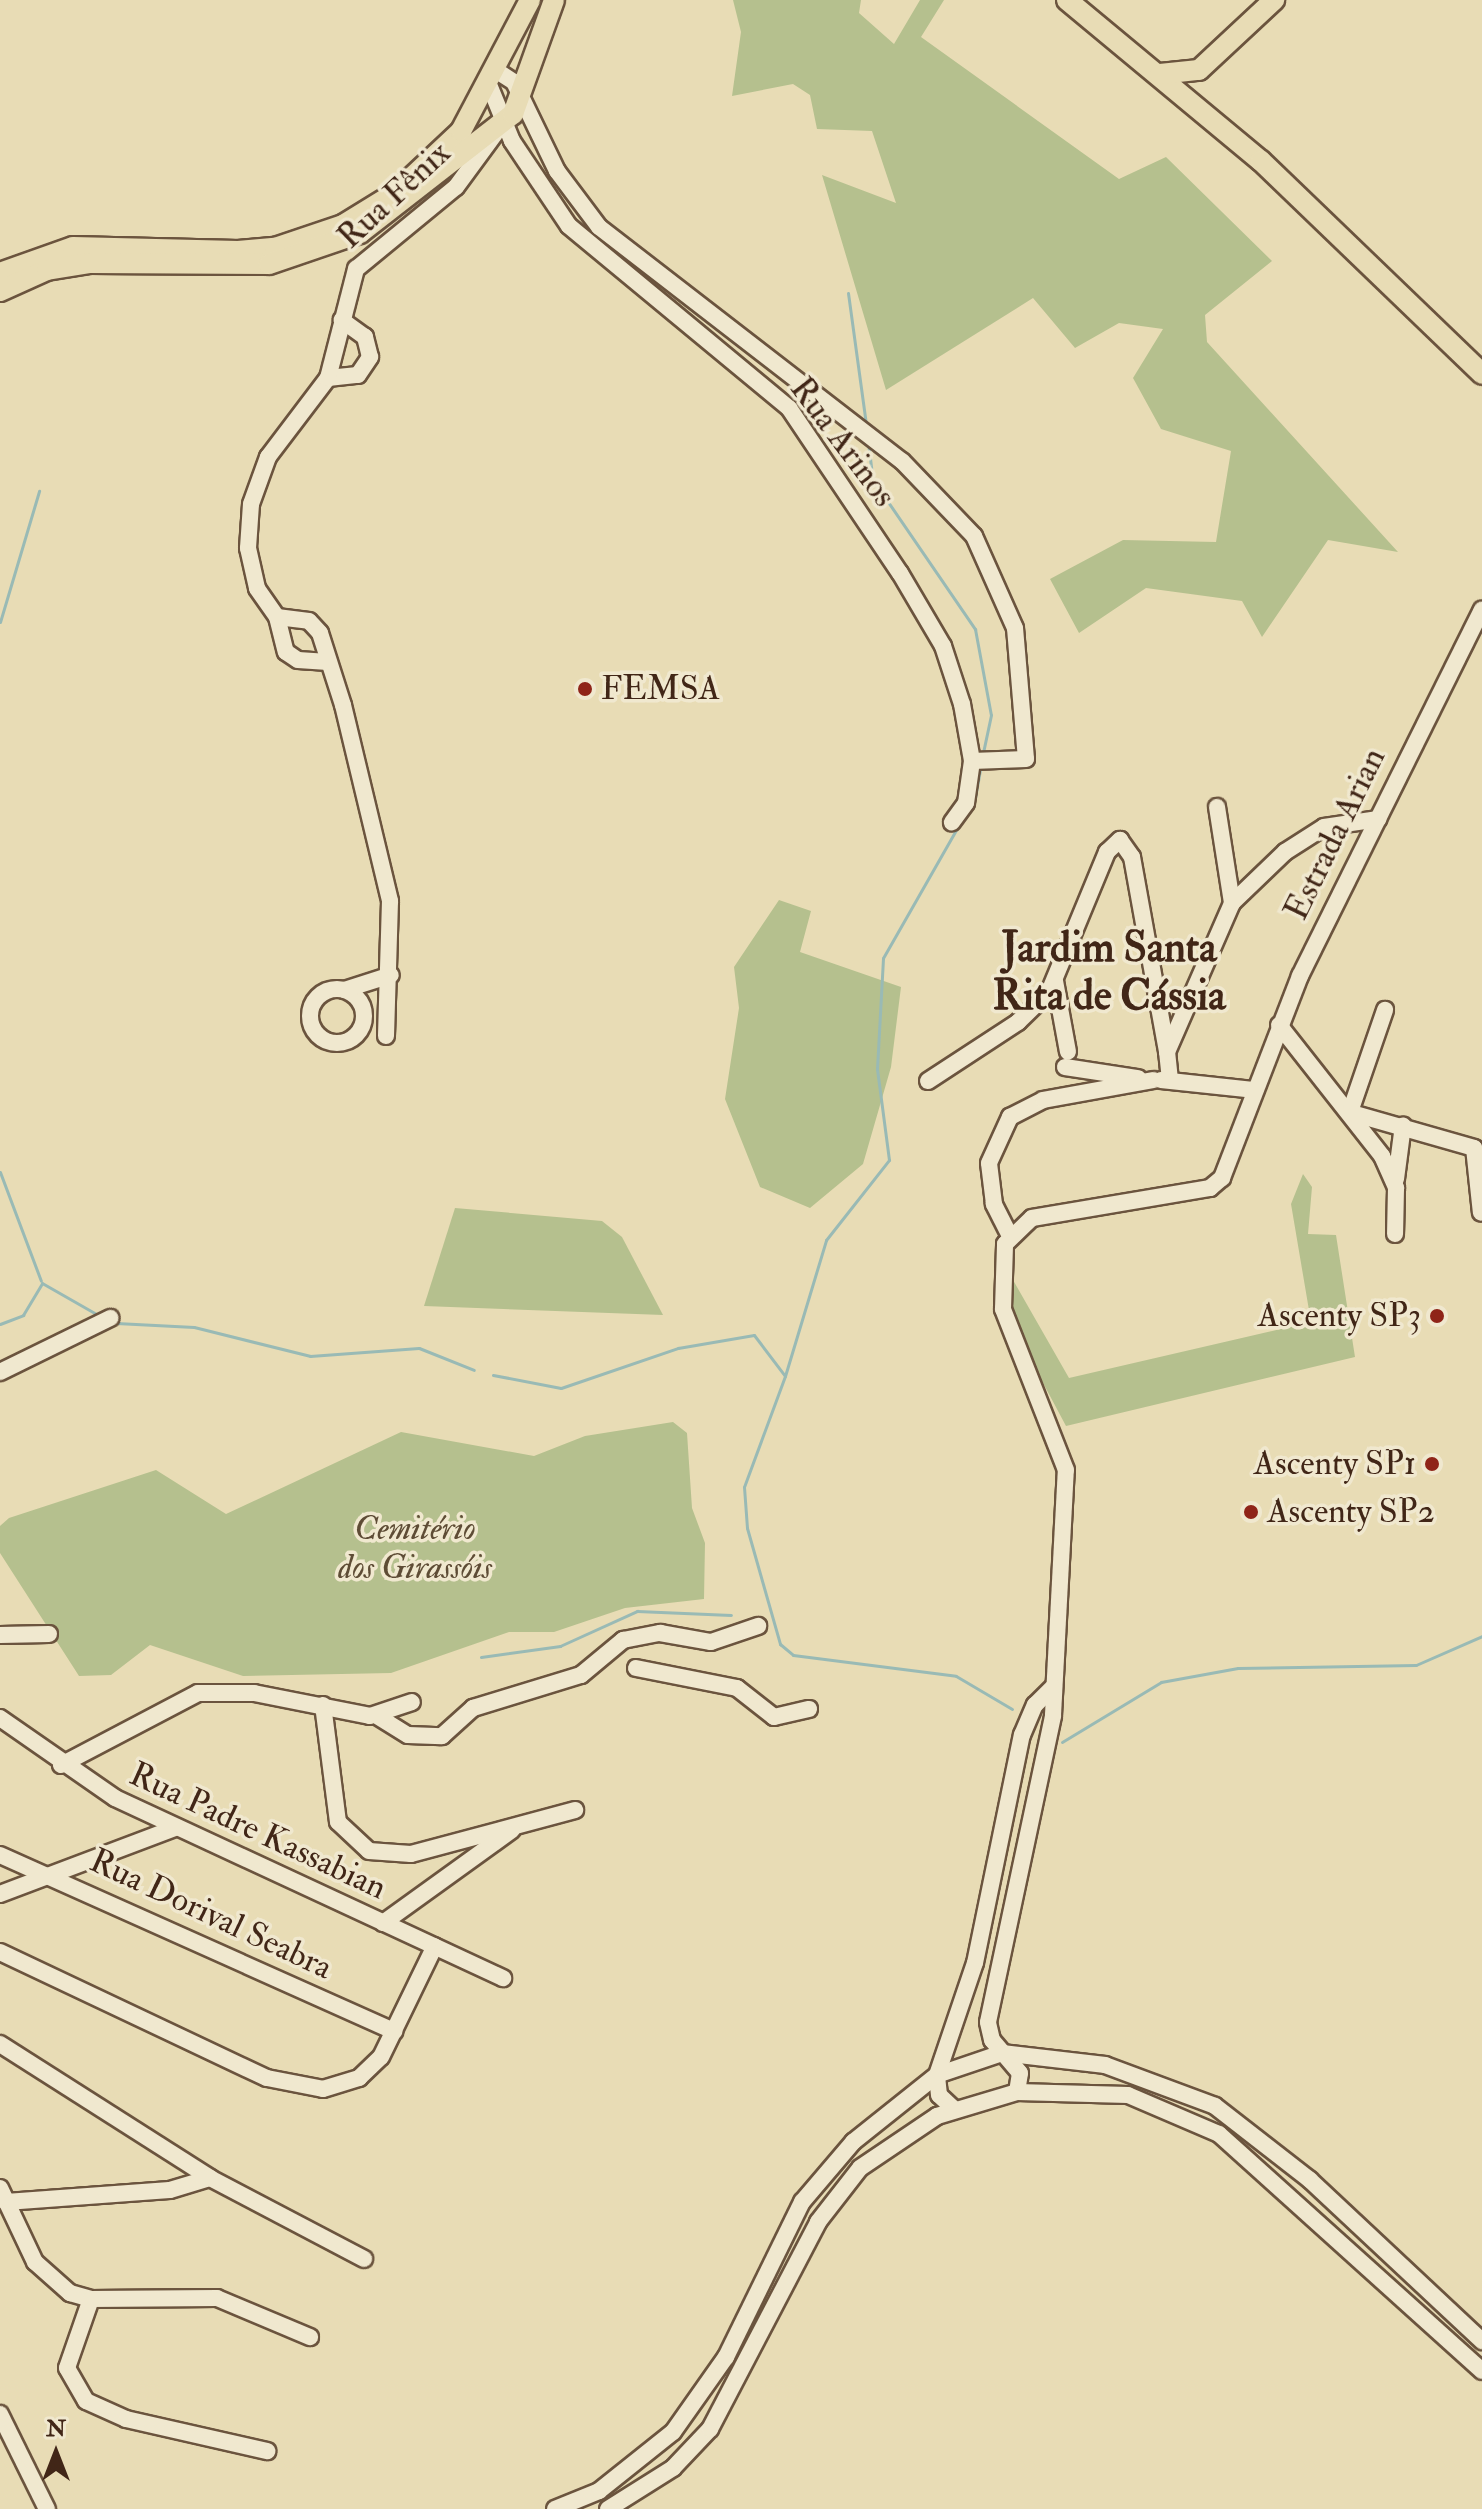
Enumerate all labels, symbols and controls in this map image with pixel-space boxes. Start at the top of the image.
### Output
street label: Rua Fênix [329,133,459,257]
street label: Rua Arinos [781,369,905,515]
place label: FEMSA [601,669,720,709]
marker: FEMSA [576,680,594,698]
street label: Estrada Arian [1276,741,1394,927]
district label: Jardim Santa Rita de Cássia [993,923,1225,1022]
place label: Ascenty SP3 [1258,1296,1421,1336]
marker: Ascenty SP3 [1428,1307,1446,1325]
place label: Ascenty SP1 [1253,1444,1416,1484]
marker: Ascenty SP1 [1423,1455,1441,1473]
place label: Ascenty SP2 [1267,1492,1435,1532]
marker: Ascenty SP2 [1242,1503,1260,1521]
park label: Cemitério dos Girassóis [338,1508,492,1588]
street label: Rua Padre Kassabian [123,1754,393,1908]
street label: Rua Dorival Seabra [83,1840,339,1988]
north arrow [16,2413,96,2493]
text: N [46,2415,66,2443]

